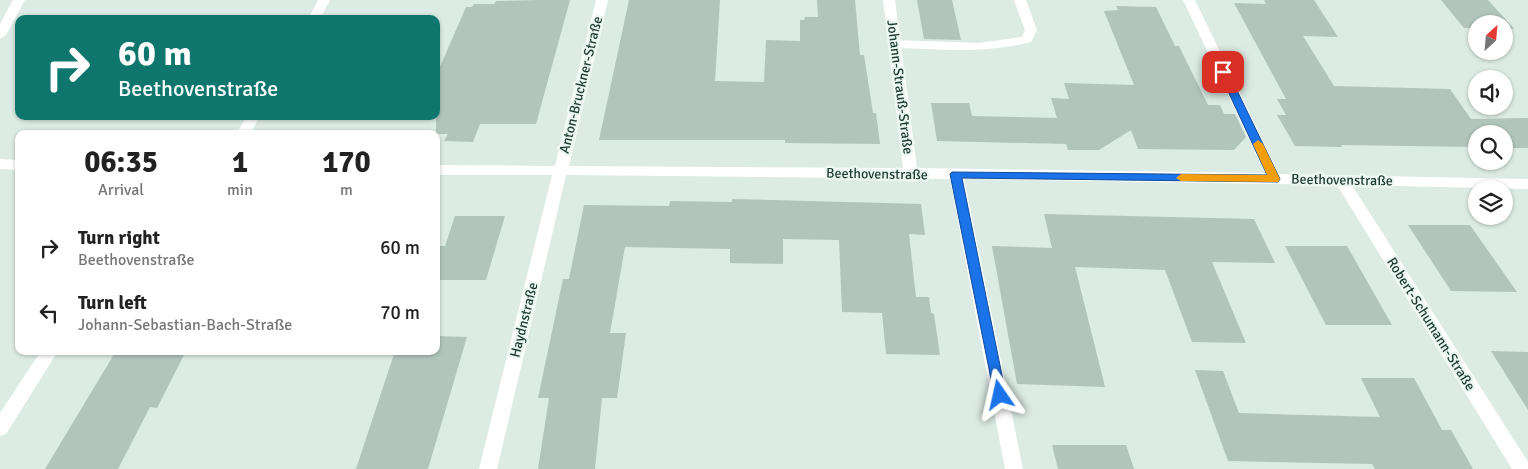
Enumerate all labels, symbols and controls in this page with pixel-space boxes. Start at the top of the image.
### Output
street label: Anton-Bruckner-Straße [556,15,606,155]
north arrow [1468,15,1512,60]
map controls [1468,15,1513,225]
street label: Johann-Strauß-Straße [883,19,917,155]
text: 60 m [118,32,192,75]
icon: right [35,35,100,100]
pin [1202,51,1244,93]
icon: arrive [1209,58,1237,86]
button: sound [1468,70,1513,115]
text: Beethovenstraße [118,75,278,102]
button: search [1468,125,1513,170]
text: 06:35 [84,144,158,181]
text: 1 [232,144,248,181]
text: 170 [322,144,371,181]
street label: Beethovenstraße [826,165,928,183]
street label: Beethovenstraße [1291,171,1393,189]
text: Arrival [98,180,144,200]
text: min [227,180,253,200]
text: m [340,180,353,200]
button: layers [1468,180,1513,225]
text: Turn right [78,226,160,250]
icon: right [35,234,63,262]
text: 60 m [380,236,420,260]
text: Beethovenstraße [78,250,195,270]
street label: Robert-Schumann-Straße [1383,254,1479,394]
street label: Haydnstraße [506,281,542,359]
text: Turn left [78,291,147,315]
icon: left [35,299,63,327]
text: 70 m [380,301,420,325]
text: Johann-Sebastian-Bach-Straße [78,315,292,335]
position arrow [973,368,1025,420]

